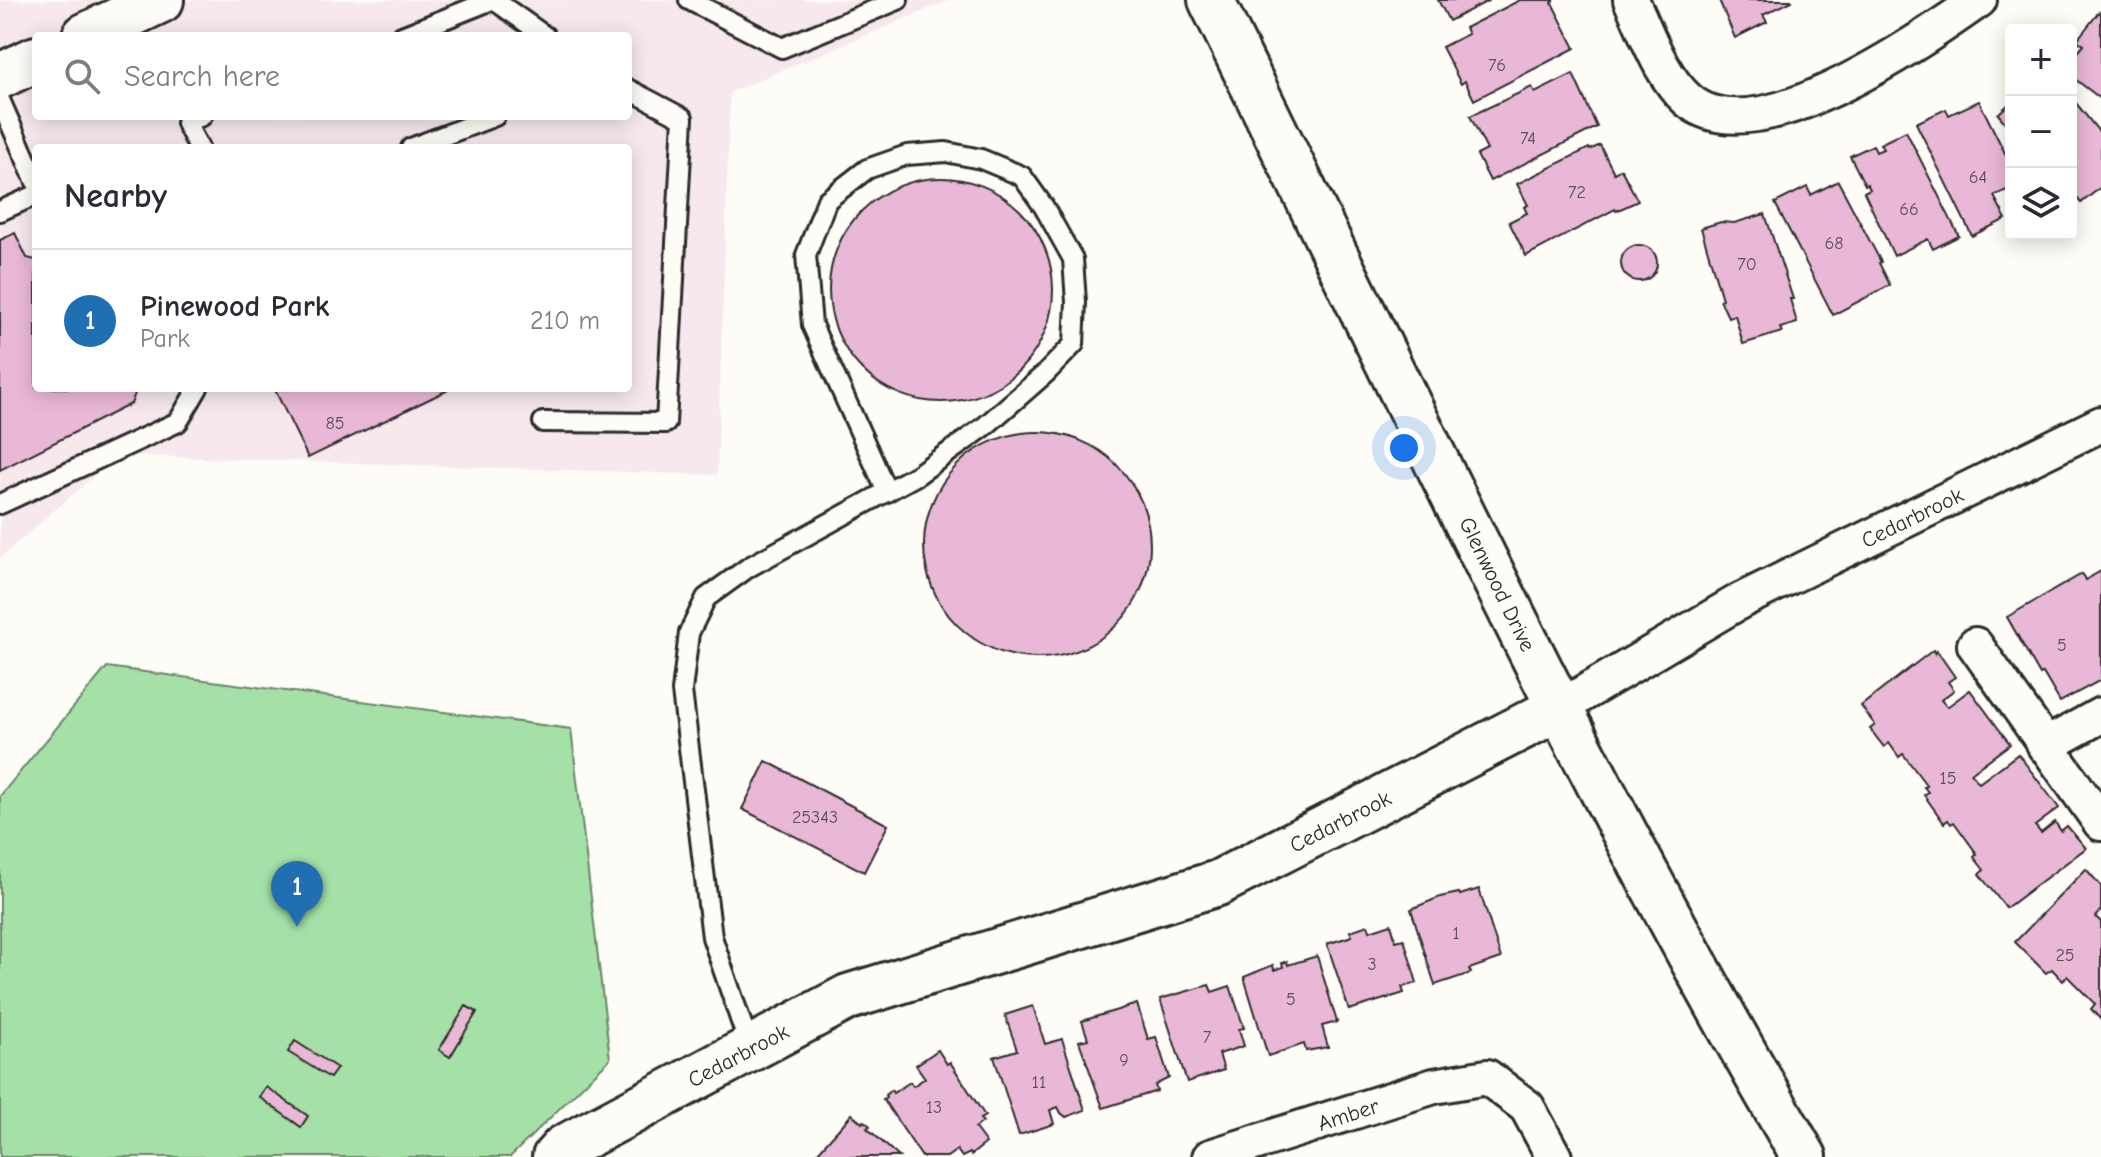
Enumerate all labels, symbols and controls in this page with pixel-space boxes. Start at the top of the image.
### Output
map controls [2005,24,2077,240]
button: + [2005,24,2077,96]
search box [32,32,632,120]
icon: search [60,54,104,98]
house number: 76 [1488,55,1506,76]
text: Search here [124,59,280,94]
button: − [2005,96,2077,168]
house number: 74 [1520,128,1536,149]
house number: 64 [1969,167,1987,188]
button: layers [2005,168,2077,240]
text: Nearby [64,176,167,216]
house number: 72 [1568,182,1586,203]
house number: 66 [1899,199,1919,220]
house number: 68 [1824,233,1844,254]
house number: 70 [1737,254,1757,275]
text: Pinewood Park [140,289,329,324]
text: 1 [85,306,95,336]
text: 210 m [530,306,600,336]
text: Park [140,324,190,354]
house number: 85 [325,413,345,434]
your location [1384,428,1424,468]
street label: Cedarbrook [1857,482,1968,554]
street label: Glenwood Drive [1453,513,1541,656]
house number: 5 [2057,635,2067,656]
house number: 15 [1940,768,1956,789]
street label: Cedarbrook [1285,785,1396,859]
house number: 25343 [792,807,838,828]
pin: 1 [271,861,323,927]
house number: 1 [1452,923,1460,944]
house number: 25 [2055,945,2075,966]
house number: 3 [1367,954,1377,975]
house number: 5 [1286,989,1296,1010]
street label: Cedarbrook [684,1018,794,1093]
house number: 7 [1203,1027,1212,1048]
house number: 9 [1119,1050,1129,1071]
house number: 11 [1032,1072,1046,1093]
street label: Amber [1315,1093,1382,1137]
house number: 13 [926,1097,942,1118]

